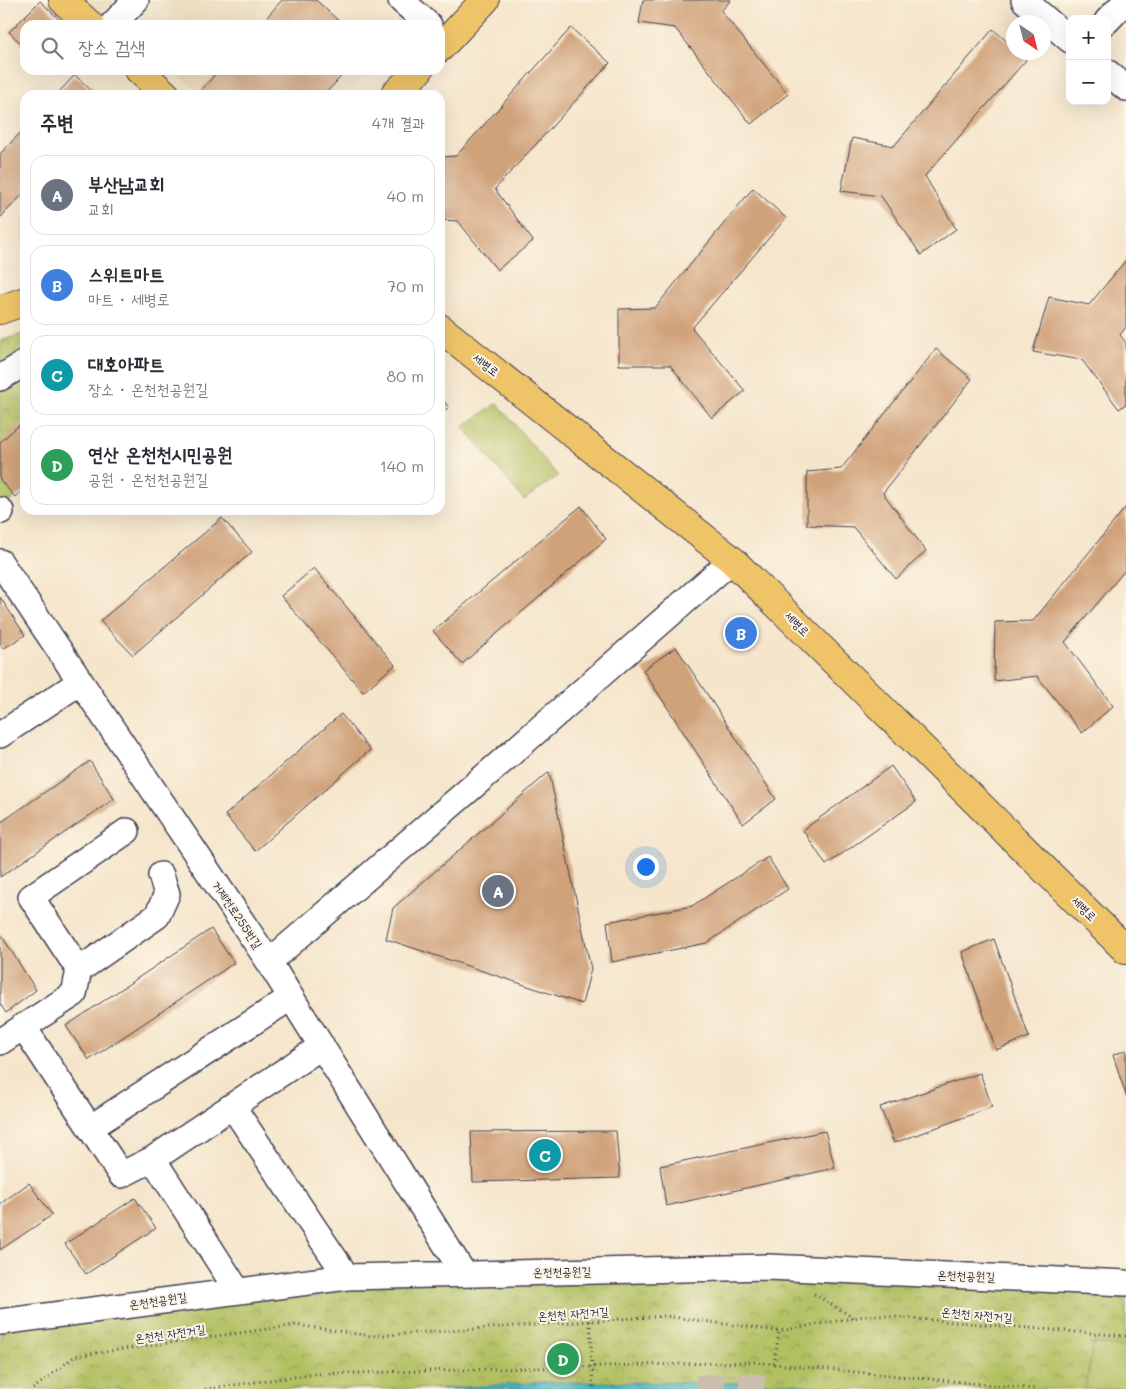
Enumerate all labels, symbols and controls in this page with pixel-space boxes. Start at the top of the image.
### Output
north arrow [1006,15,1051,60]
map controls [1066,15,1111,105]
button: + [1066,15,1111,60]
search box [20,20,445,75]
icon: search [38,34,66,62]
text: 장소 검색 [78,34,145,59]
button: − [1066,60,1111,105]
text: 주변 [40,108,74,135]
text: 4개 결과 [372,112,425,133]
text: 부산남교회 [88,171,164,196]
text: A [51,185,63,206]
text: 40 m [387,185,424,206]
text: 교회 [88,198,114,219]
text: 스위트마트 [88,261,164,286]
text: B [52,275,62,296]
text: 70 m [387,275,424,296]
text: 마트 · 세병로 [88,288,170,309]
street label: 세병로 [470,349,503,379]
text: 대호아파트 [88,351,164,376]
text: C [51,365,63,386]
text: 80 m [387,365,424,386]
text: 장소 · 온천천공원길 [88,378,208,399]
text: 연산 온천천시민공원 [88,441,232,466]
text: D [51,455,63,476]
text: 140 m [380,455,424,476]
text: 공원 · 온천천공원길 [88,468,208,489]
street label: 세병로 [782,607,814,639]
pin: B [725,614,757,652]
your location [633,854,659,880]
pin: A [482,872,514,910]
street label: 거제천로255번길 [209,877,267,952]
street label: 세병로 [1069,892,1101,924]
pin: C [529,1136,561,1174]
street label: 온천천공원길 [533,1262,591,1280]
street label: 온천천공원길 [937,1266,996,1284]
street label: 온천천공원길 [128,1288,188,1312]
street label: 온천천 자전거길 [537,1303,609,1323]
street label: 온천천 자전거길 [941,1303,1014,1325]
street label: 온천천 자전거길 [133,1320,207,1346]
pin: D [547,1340,579,1378]

